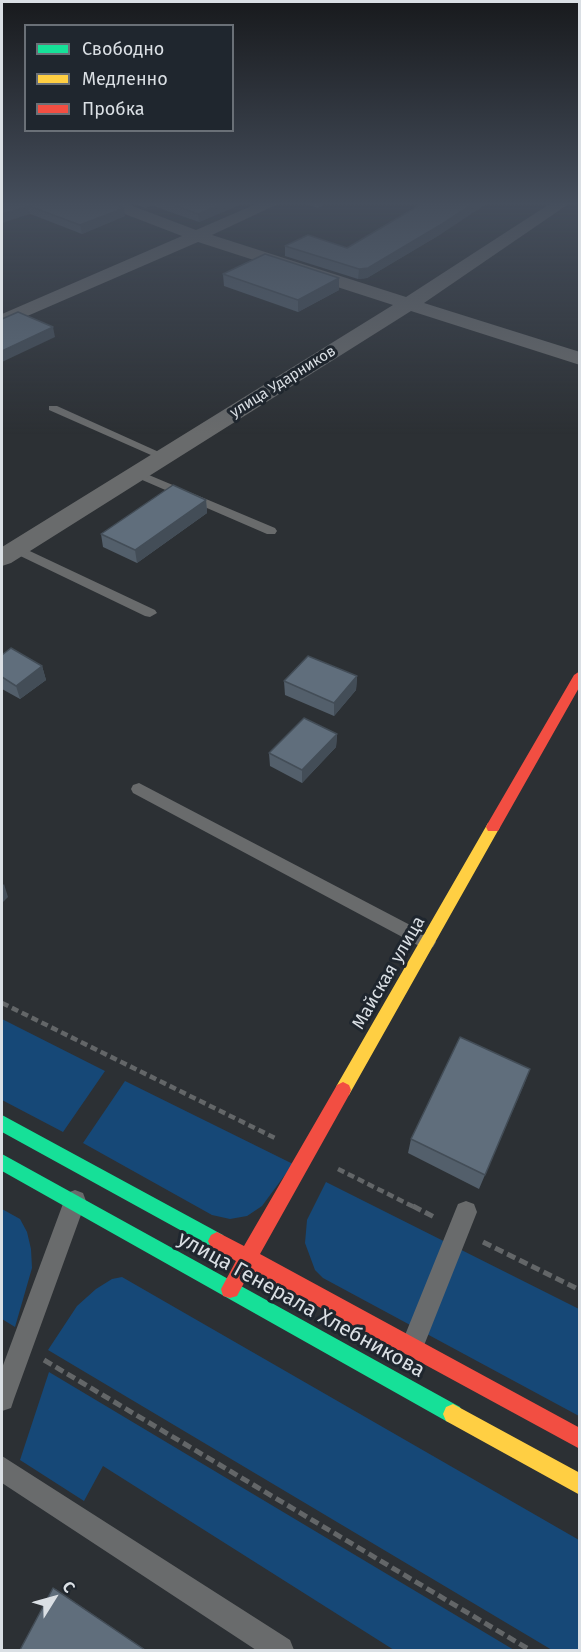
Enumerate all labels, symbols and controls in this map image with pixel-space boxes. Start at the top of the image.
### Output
legend [24,24,234,132]
text: Свободно [82,38,164,60]
text: Медленно [82,68,168,90]
text: Пробка [82,98,145,120]
street label: улица Ударников [227,342,339,422]
street label: Майская улица [348,913,430,1033]
street label: улица Генерала Хлебникова [173,1226,429,1384]
north arrow [24,1568,84,1628]
text: С [58,1577,79,1596]

